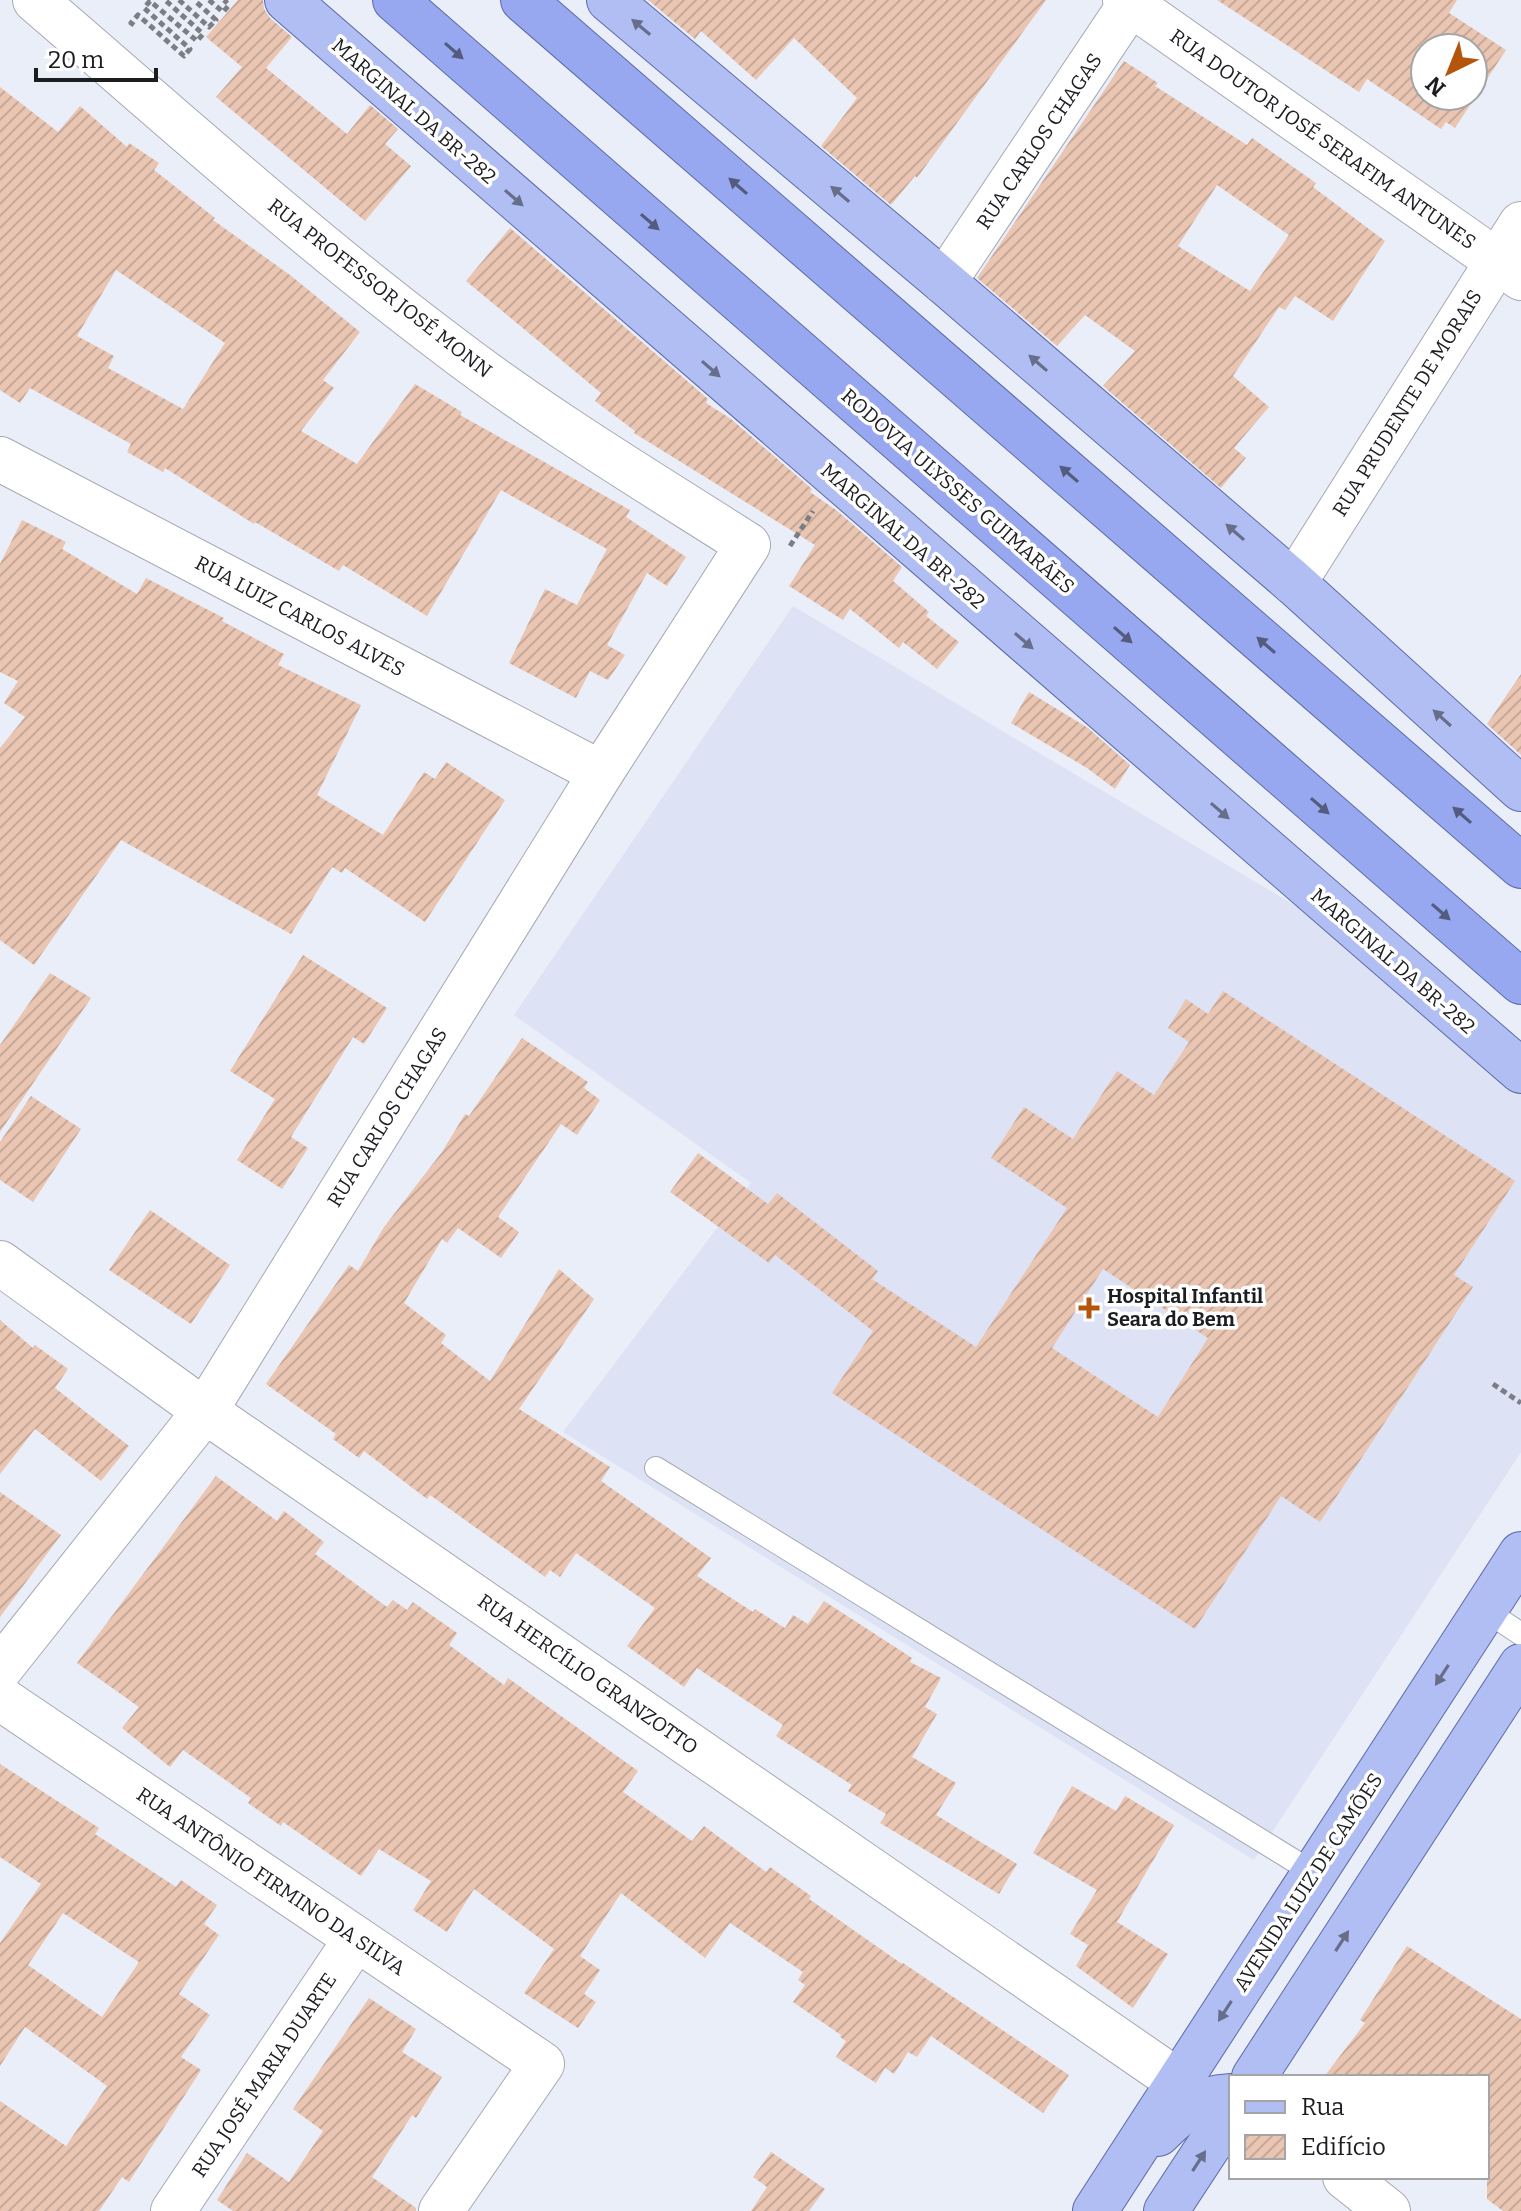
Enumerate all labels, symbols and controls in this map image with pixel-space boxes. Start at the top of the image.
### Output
one-way arrow [631,19,651,36]
street label: RUA DOUTOR JOSÉ SERAFIM ANTUNES [1166,24,1480,254]
scale bar [36,32,156,82]
north arrow [1409,32,1489,112]
street label: MARGINAL DA BR-282 [327,33,501,189]
one-way arrow [443,42,463,59]
text: 20 m [48,46,104,74]
street label: RUA CARLOS CHAGAS [971,49,1107,233]
one-way arrow [728,178,748,195]
one-way arrow [830,186,850,203]
one-way arrow [505,189,524,207]
street label: RUA PROFESSOR JOSÉ MONN [263,193,497,383]
one-way arrow [639,213,659,230]
street label: RUA PRUDENTE DE MORAIS [1327,285,1487,521]
one-way arrow [1028,355,1048,372]
one-way arrow [700,360,720,377]
street label: RODOVIA ULYSSES GUIMARÃES [837,383,1079,599]
street label: MARGINAL DA BR-282 [816,458,990,614]
one-way arrow [1060,466,1080,483]
one-way arrow [1226,524,1246,541]
street label: RUA LUIZ CARLOS ALVES [191,551,409,681]
one-way arrow [1113,626,1133,643]
one-way arrow [1013,632,1033,649]
one-way arrow [1256,636,1275,654]
one-way arrow [1433,709,1452,727]
one-way arrow [1309,797,1329,814]
one-way arrow [1210,802,1230,819]
one-way arrow [1453,807,1473,824]
street label: MARGINAL DA BR-282 [1306,883,1480,1039]
one-way arrow [1432,903,1451,921]
street label: RUA CARLOS CHAGAS [322,1023,452,1211]
place label: Hospital Infantil Seara do Bem [1107,1284,1263,1331]
marker: Hospital Infantil Seara do Bem [1078,1297,1100,1319]
street label: RUA HERCÍLIO GRANZOTTO [473,1589,703,1759]
one-way arrow [1435,1665,1450,1686]
street label: AVENIDA LUIZ DE CAMÕES [1229,1769,1387,1995]
street label: RUA ANTÔNIO FIRMINO DA SILVA [132,1782,411,1981]
one-way arrow [1335,1931,1350,1952]
street label: RUA JOSÉ MARIA DUARTE [187,1968,341,2182]
one-way arrow [1218,2000,1232,2022]
legend [1229,2075,1489,2179]
text: Rua [1301,2093,1344,2121]
text: Edifício [1301,2133,1386,2161]
one-way arrow [1191,2151,1206,2172]

